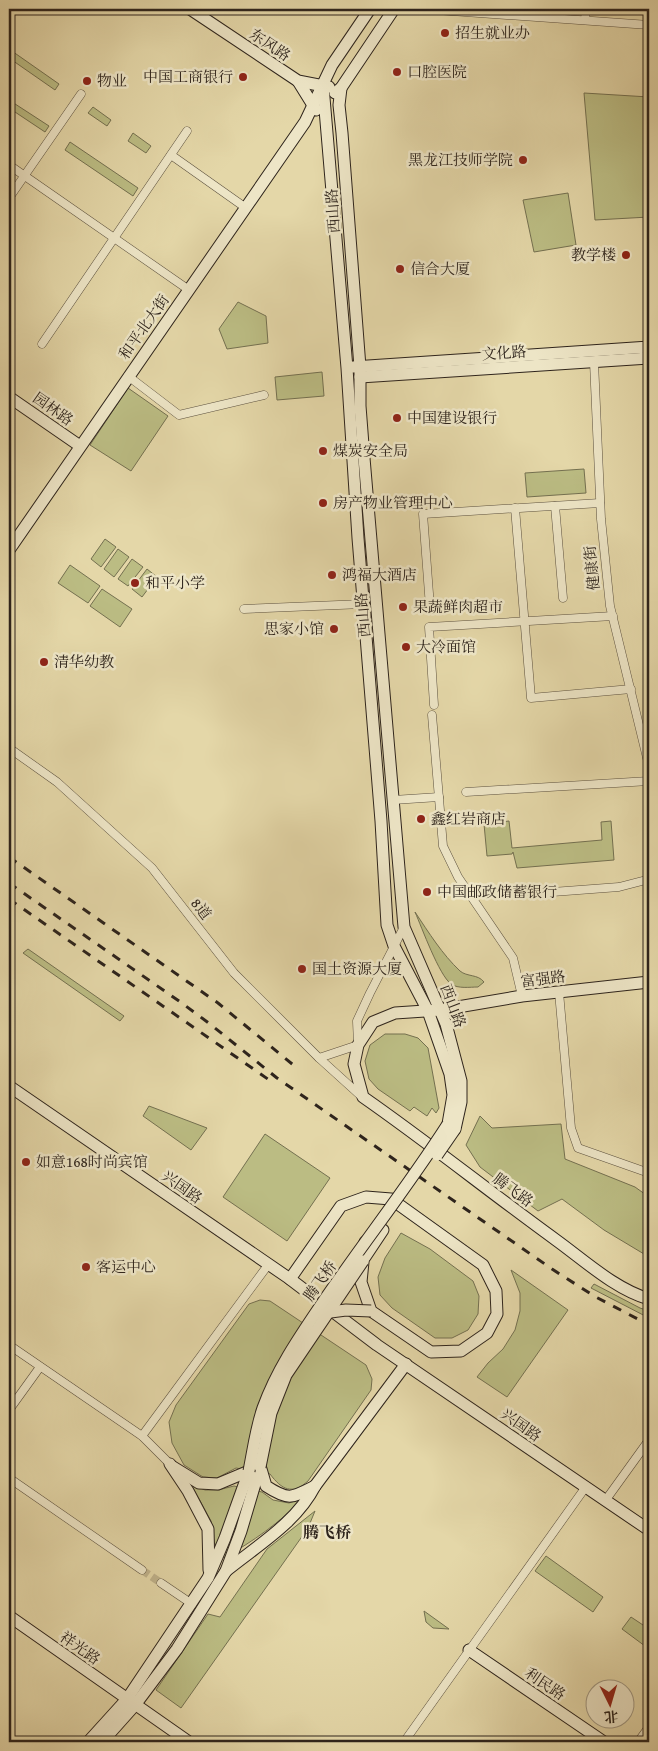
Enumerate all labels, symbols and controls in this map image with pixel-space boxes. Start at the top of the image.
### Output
place label: 招生就业办 [455,22,530,43]
street label: 东风路 [246,23,295,66]
marker: 招生就业办 [439,27,451,39]
place label: 口腔医院 [407,61,467,82]
place label: 中国工商银行 [143,66,233,87]
marker: 口腔医院 [391,66,403,78]
place label: 物业 [97,70,127,91]
marker: 中国工商银行 [237,71,249,83]
marker: 物业 [81,75,93,87]
place label: 黑龙江技师学院 [408,149,513,170]
marker: 黑龙江技师学院 [517,154,529,166]
street label: 西山路 [320,188,345,234]
place label: 教学楼 [571,244,616,265]
marker: 教学楼 [620,249,632,261]
place label: 信合大厦 [410,258,470,279]
marker: 信合大厦 [394,263,406,275]
street label: 和平北大街 [113,290,174,363]
street label: 文化路 [481,340,527,365]
street label: 园林路 [29,387,78,430]
place label: 中国建设银行 [407,407,497,428]
marker: 中国建设银行 [391,412,403,424]
place label: 煤炭安全局 [333,440,408,461]
marker: 煤炭安全局 [317,445,329,457]
place label: 房产物业管理中心 [333,492,453,513]
marker: 房产物业管理中心 [317,497,329,509]
street label: 健康街 [579,545,604,592]
place label: 鸿福大酒店 [342,564,417,585]
marker: 鸿福大酒店 [326,569,338,581]
place label: 和平小学 [145,572,205,593]
marker: 和平小学 [129,577,141,589]
street label: 西山路 [350,592,375,638]
place label: 果蔬鲜肉超市 [413,596,503,617]
marker: 果蔬鲜肉超市 [397,601,409,613]
place label: 思家小馆 [264,618,324,639]
marker: 思家小馆 [328,623,340,635]
place label: 大冷面馆 [416,636,476,657]
marker: 大冷面馆 [400,641,412,653]
place label: 清华幼教 [54,651,114,672]
marker: 清华幼教 [38,656,50,668]
place label: 鑫红岩商店 [431,808,506,829]
marker: 鑫红岩商店 [415,813,427,825]
place label: 中国邮政储蓄银行 [437,881,557,902]
marker: 中国邮政储蓄银行 [421,886,433,898]
street label: 8道 [186,893,217,924]
place label: 国土资源大厦 [312,958,402,979]
marker: 国土资源大厦 [296,963,308,975]
street label: 富强路 [519,965,567,992]
street label: 西山路 [436,981,471,1031]
place label: 如意168时尚宾馆 [36,1151,148,1172]
marker: 如意168时尚宾馆 [20,1156,32,1168]
street label: 兴国路 [158,1165,207,1208]
street label: 腾飞路 [489,1168,538,1211]
place label: 客运中心 [96,1256,156,1277]
street label: 腾飞桥 [298,1256,341,1305]
marker: 客运中心 [80,1261,92,1273]
street label: 兴国路 [497,1403,546,1446]
district label: 腾飞桥 [303,1520,351,1544]
street label: 祥光路 [56,1626,105,1669]
street label: 利民路 [521,1662,570,1705]
north arrow [586,1678,636,1728]
text: 北 [603,1706,619,1728]

